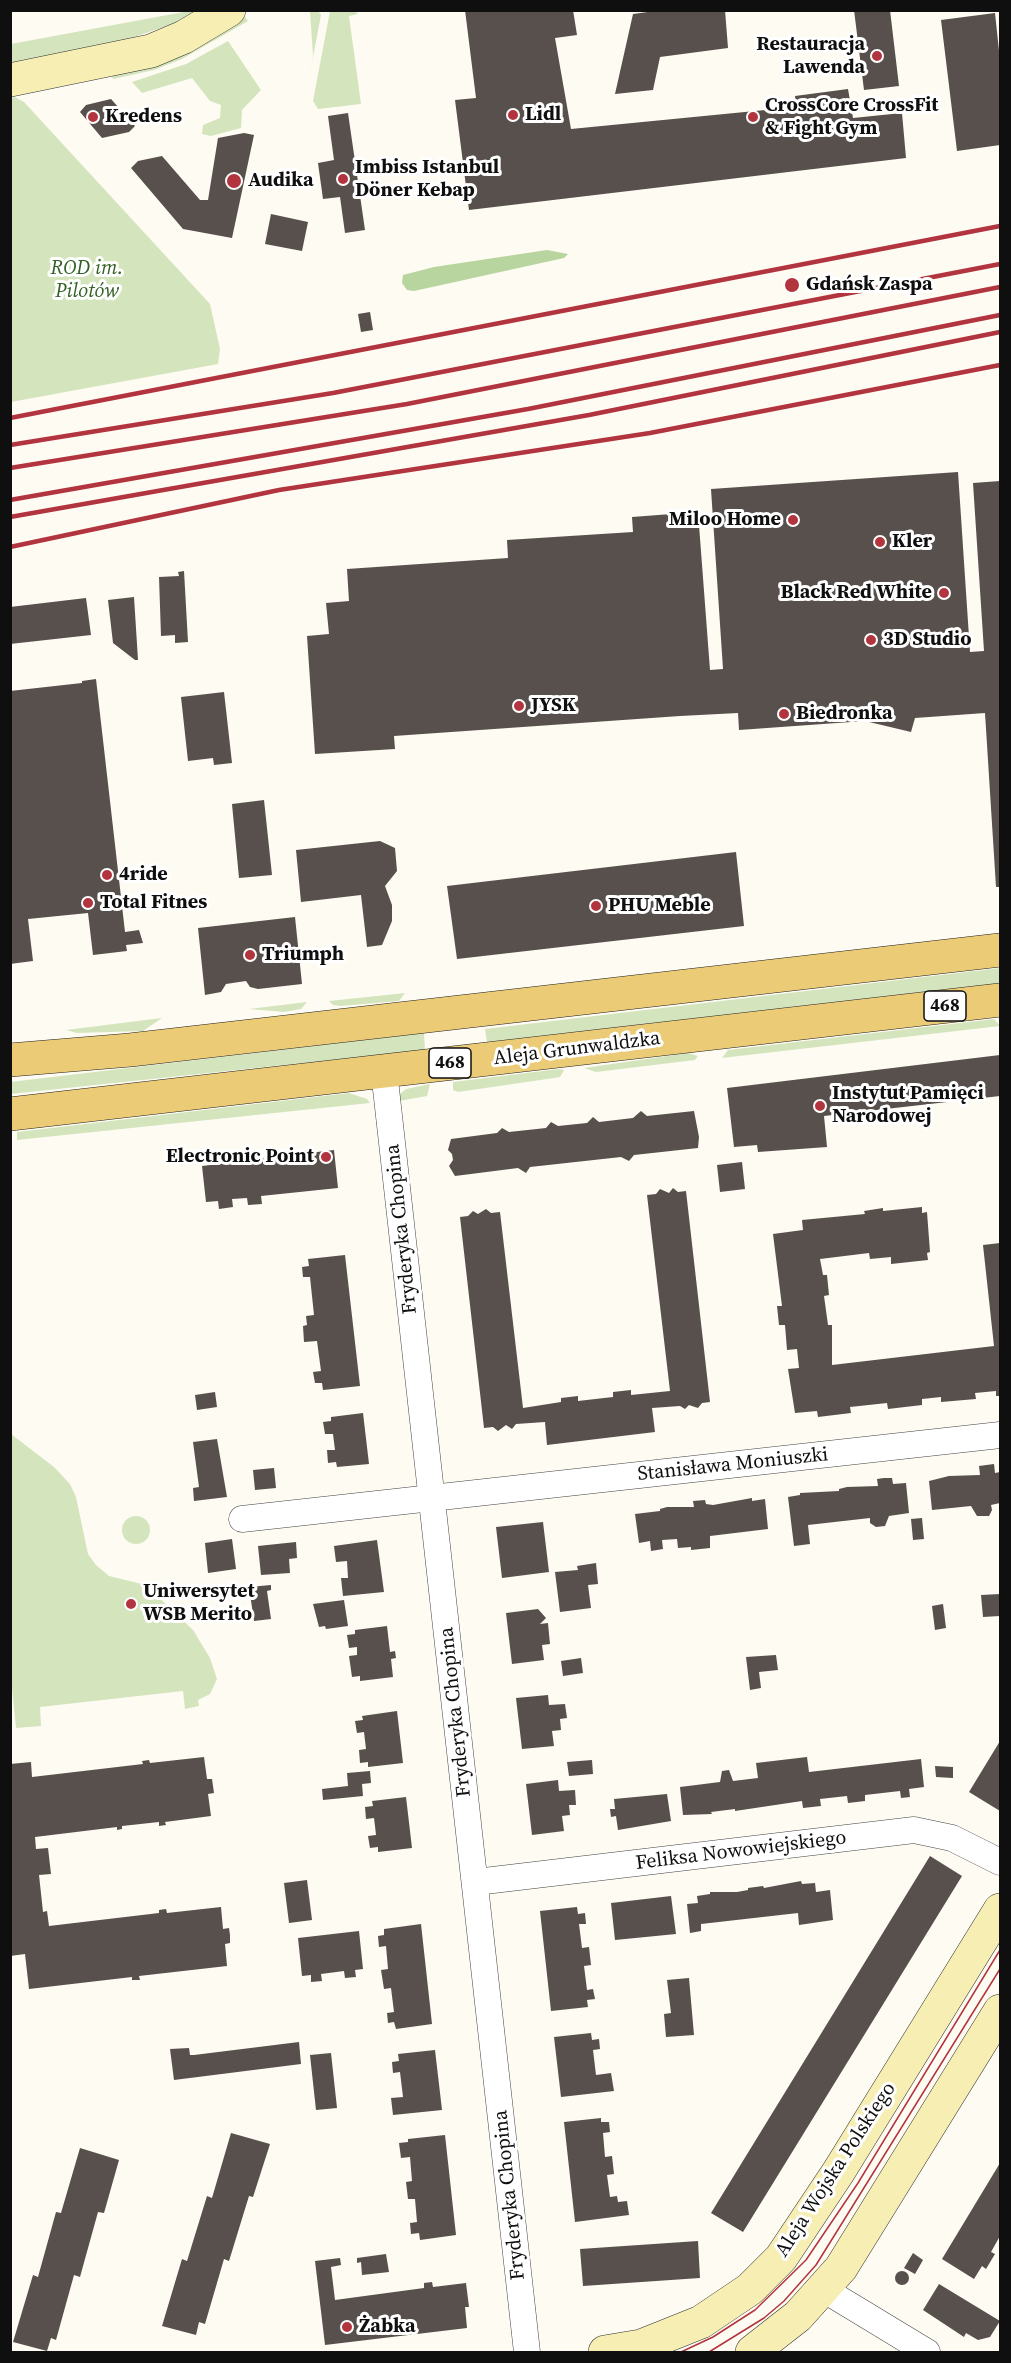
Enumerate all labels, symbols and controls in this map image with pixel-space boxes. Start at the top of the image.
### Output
place label: Restauracja Lawenda [756,33,865,80]
marker: Restauracja Lawenda [870,49,884,63]
place label: CrossCore CrossFit & Fight Gym [765,94,939,141]
place label: Lidl [525,103,561,127]
place label: Kredens [105,105,182,129]
marker: Lidl [506,108,520,122]
marker: Kredens [86,110,100,124]
marker: CrossCore CrossFit & Fight Gym [746,110,760,124]
place label: Imbiss Istanbul Döner Kebap [355,156,499,203]
place label: Audika [248,169,314,193]
marker: Audika [225,172,243,190]
marker: Imbiss Istanbul Döner Kebap [336,172,350,186]
park label: ROD im. Pilotów [51,257,123,304]
place label: Gdańsk Zaspa [806,273,933,297]
marker: Gdańsk Zaspa [783,276,801,294]
place label: Miloo Home [669,508,781,532]
marker: Miloo Home [786,513,800,527]
place label: Kler [892,530,932,554]
marker: Kler [873,535,887,549]
place label: Black Red White [781,581,932,605]
marker: Black Red White [937,586,951,600]
place label: 3D Studio [883,628,971,652]
marker: 3D Studio [864,633,878,647]
place label: JYSK [531,694,576,718]
marker: JYSK [512,699,526,713]
place label: Biedronka [796,702,893,726]
marker: Biedronka [777,707,791,721]
place label: 4ride [119,863,168,887]
marker: 4ride [100,868,114,882]
place label: Total Fitnes [100,891,207,915]
place label: PHU Meble [608,894,711,918]
marker: Total Fitnes [81,896,95,910]
marker: PHU Meble [589,899,603,913]
place label: Triumph [262,943,344,967]
marker: Triumph [243,948,257,962]
road number: 468 [924,991,966,1021]
street label: Aleja Grunwaldzka [492,1027,662,1071]
road number: 468 [429,1048,471,1078]
place label: Instytut Pamięci Narodowej [832,1082,984,1129]
marker: Instytut Pamięci Narodowej [813,1099,827,1113]
street label: Fryderyka Chopina [381,1143,423,1315]
place label: Electronic Point [166,1145,314,1169]
marker: Electronic Point [319,1150,333,1164]
street label: Stanisława Moniuszki [636,1443,830,1487]
place label: Uniwersytet WSB Merito [143,1580,255,1627]
marker: Uniwersytet WSB Merito [124,1597,138,1611]
street label: Fryderyka Chopina [435,1626,477,1798]
street label: Feliksa Nowowiejskiego [634,1826,848,1876]
street label: Aleja Wojska Polskiego [771,2078,901,2262]
street label: Fryderyka Chopina [489,2109,531,2281]
place label: Żabka [359,2315,416,2339]
marker: Żabka [340,2320,354,2334]

